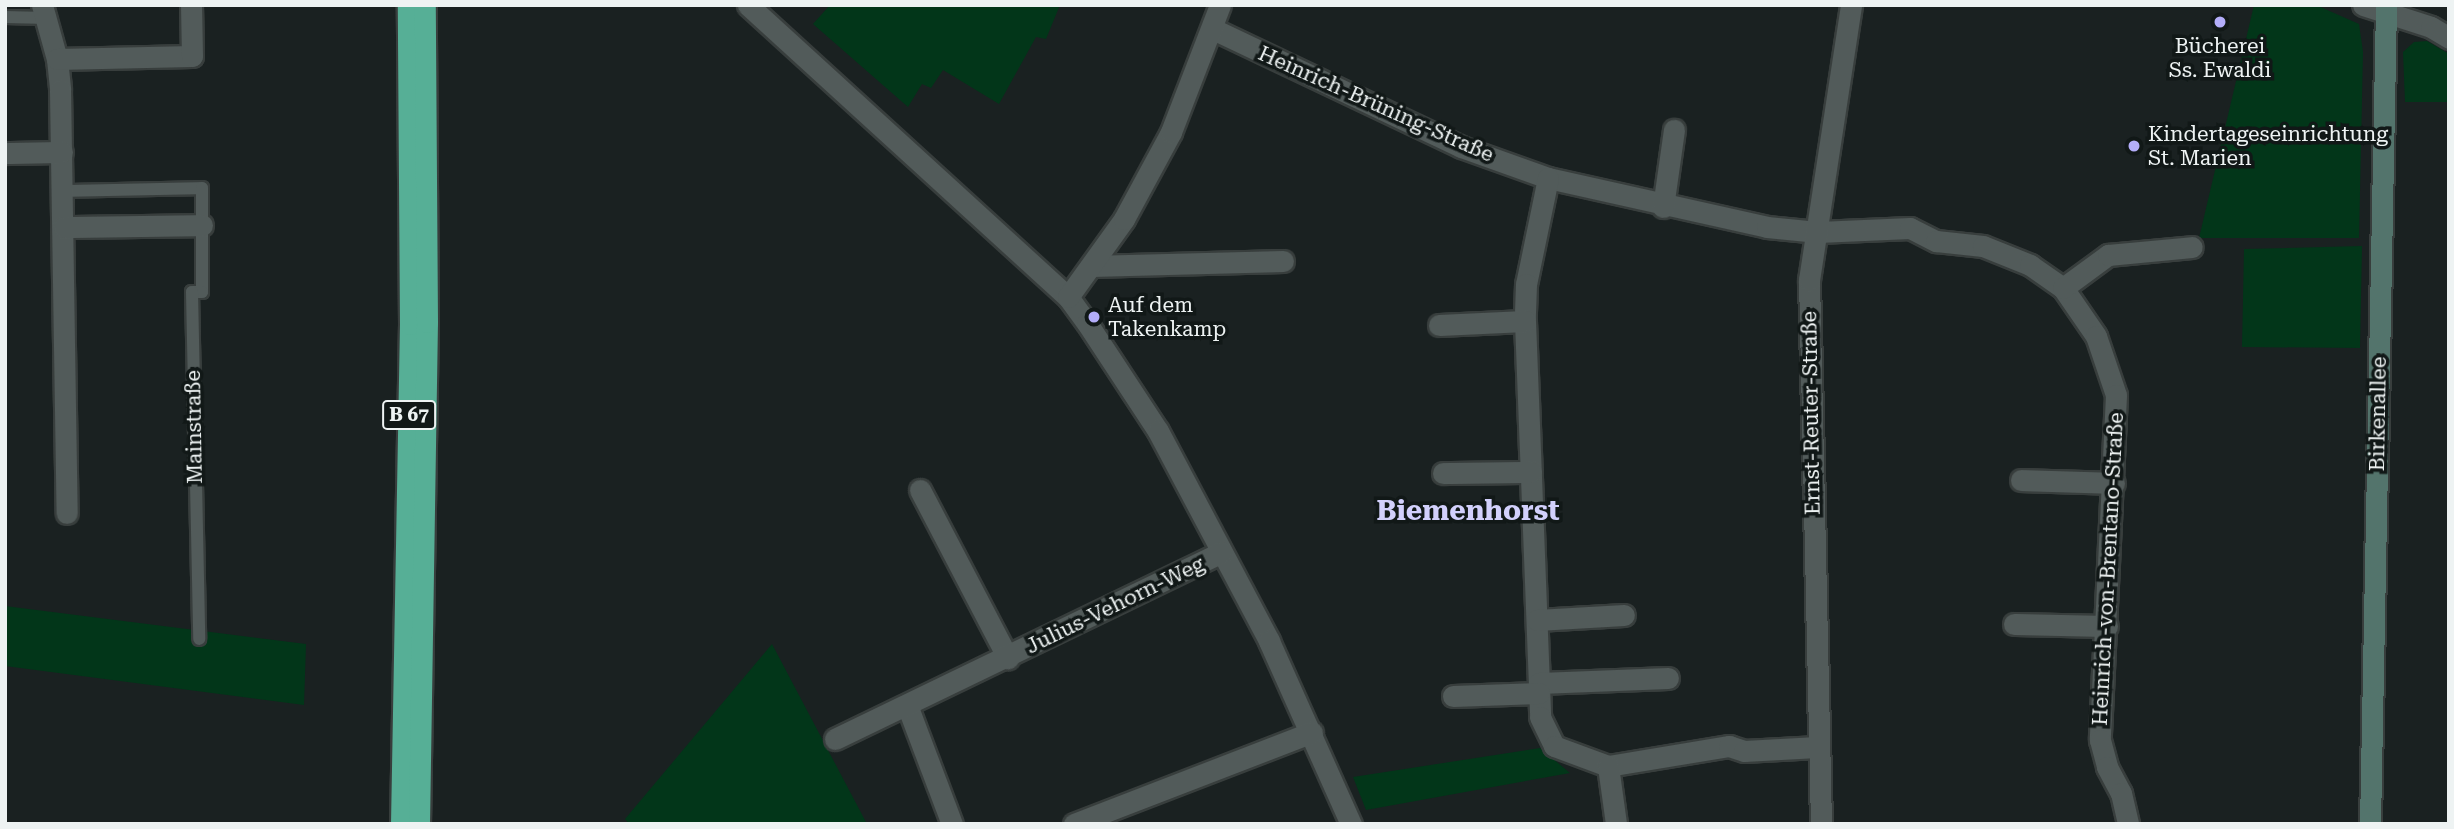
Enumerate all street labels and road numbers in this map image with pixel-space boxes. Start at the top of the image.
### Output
street label: Heinrich-Brüning-Straße [1254,41,1498,167]
street label: Ernst-Reuter-Straße [1797,311,1825,515]
street label: Birkenallee [2364,356,2392,472]
street label: Mainstraße [180,370,208,484]
road number: B 67 [381,400,437,430]
street label: Heinrich-von-Brentano-Straße [2087,412,2129,726]
street label: Julius-Vehorn-Weg [1022,551,1208,659]

